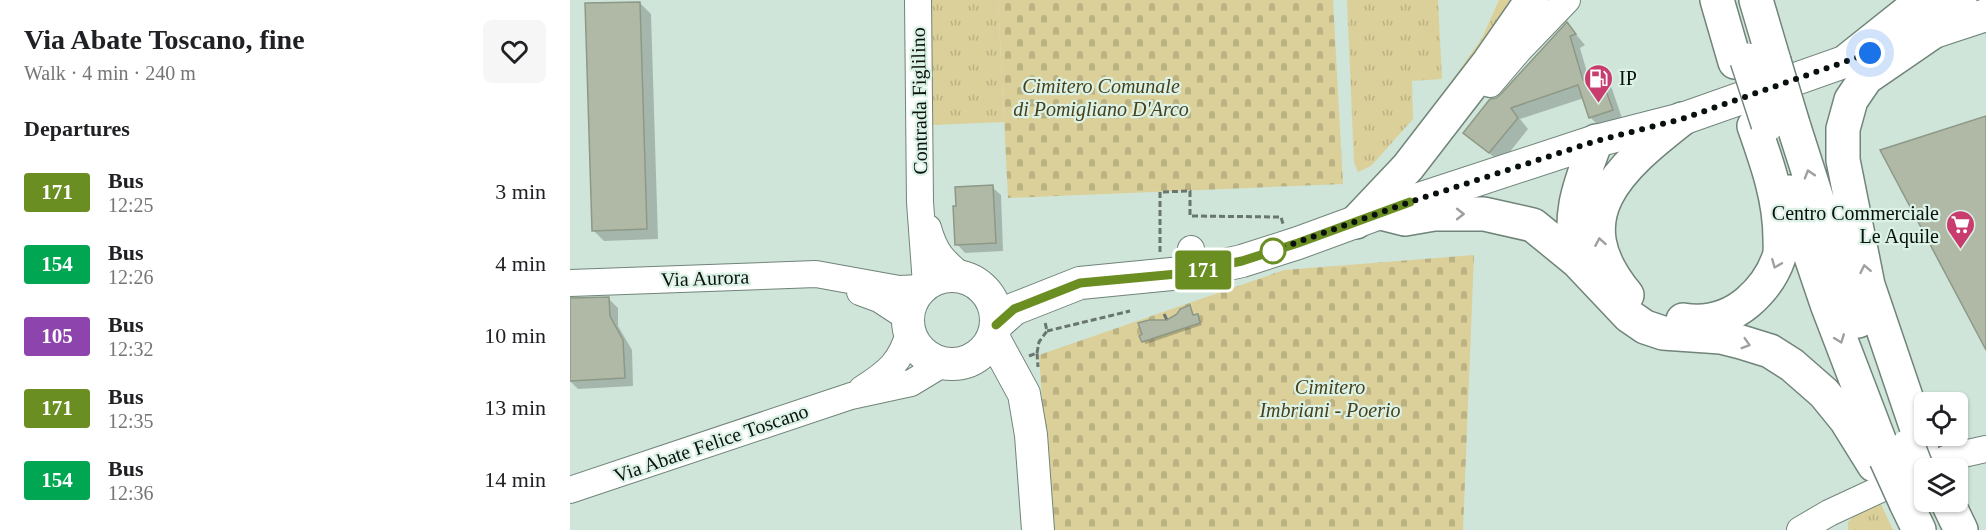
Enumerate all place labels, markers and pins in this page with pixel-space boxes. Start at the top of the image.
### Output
fuel station icon: IP [1582,62,1614,104]
place label: IP [1619,67,1637,89]
place label: Centro Commerciale Le Aquile [1772,202,1939,248]
supermarket icon: Centro Commerciale Le Aquile [1944,208,1976,250]
unlabelled marker [1260,238,1286,264]

